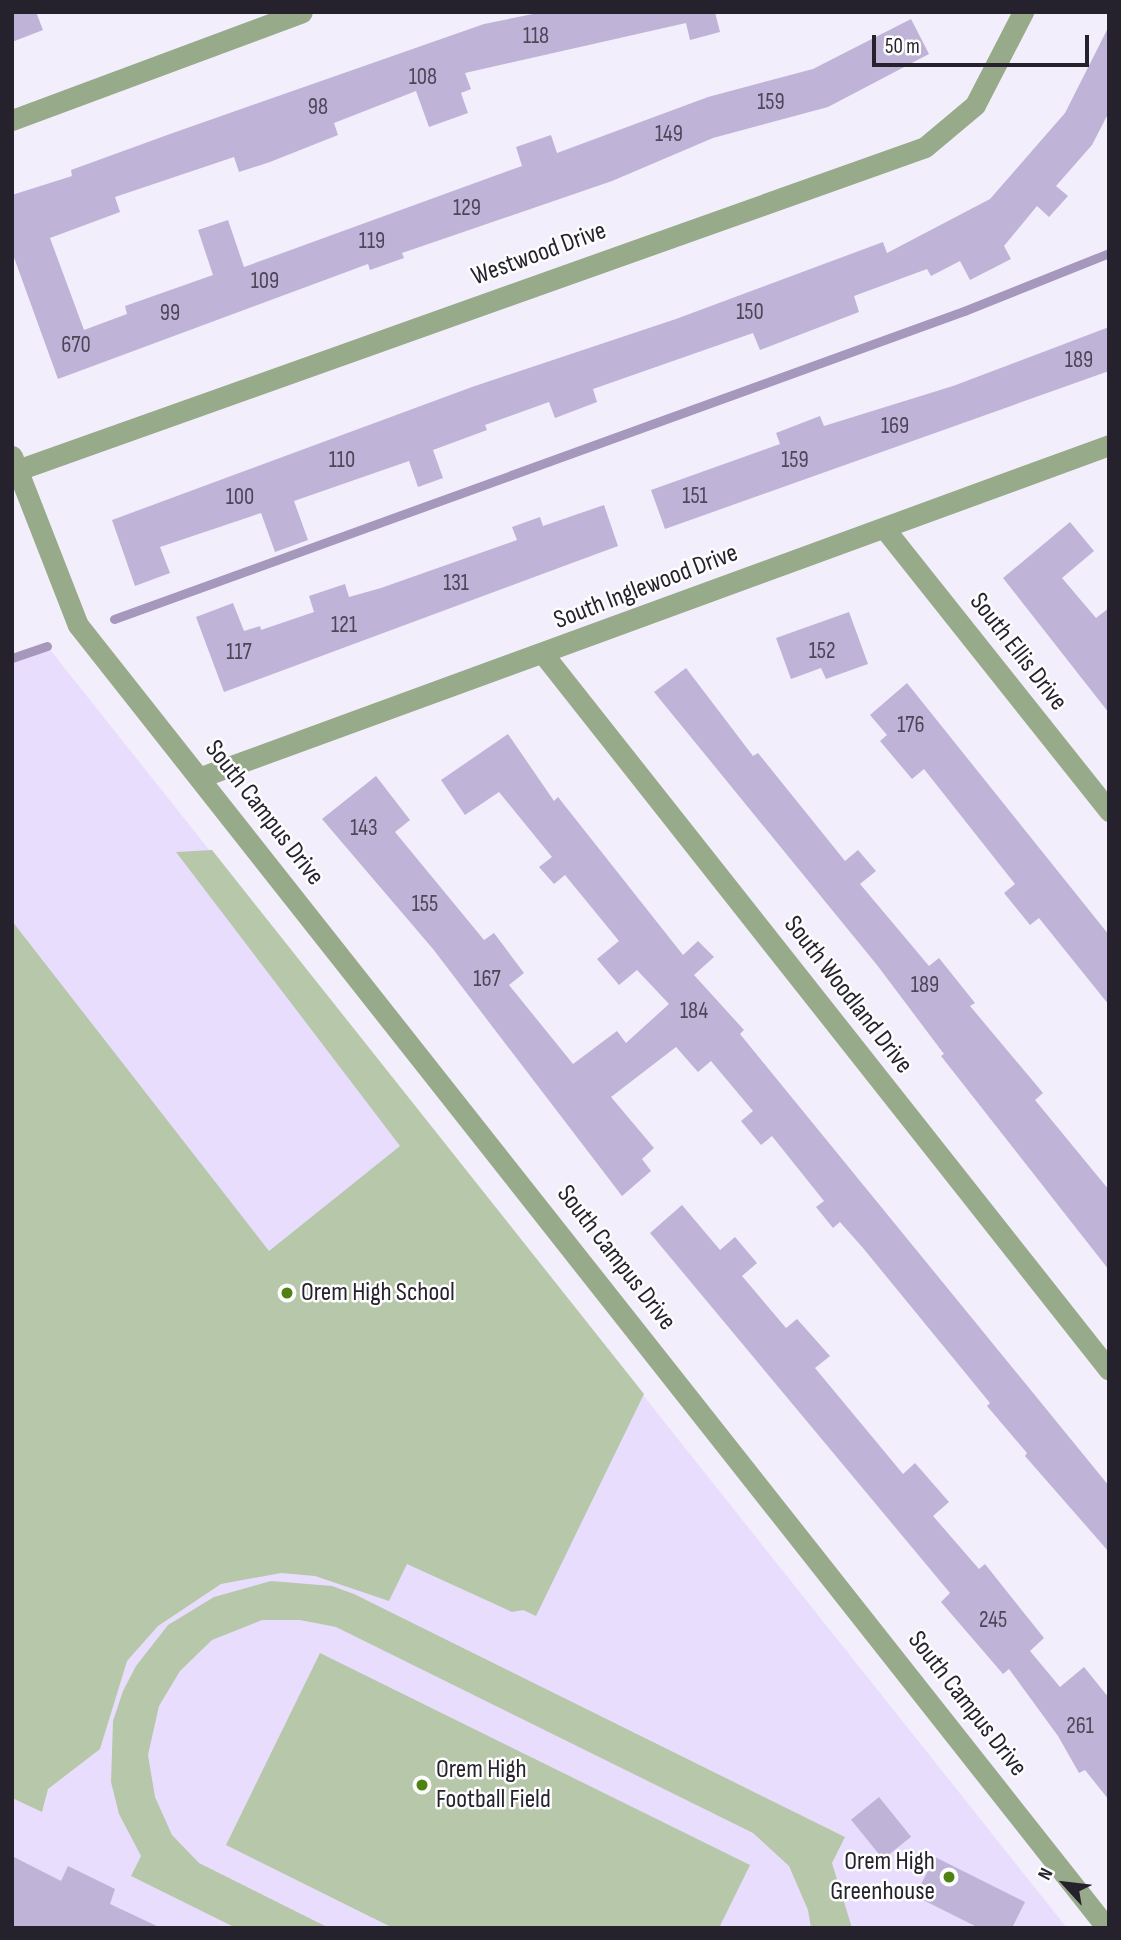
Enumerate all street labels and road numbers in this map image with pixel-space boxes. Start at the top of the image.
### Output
street label: Westwood Drive [468,215,610,293]
street label: South Inglewood Drive [550,538,742,636]
street label: South Ellis Drive [962,587,1074,717]
street label: South Campus Drive [198,734,330,892]
street label: South Woodland Drive [777,910,919,1080]
street label: South Campus Drive [550,1179,682,1337]
street label: South Campus Drive [901,1625,1033,1783]

